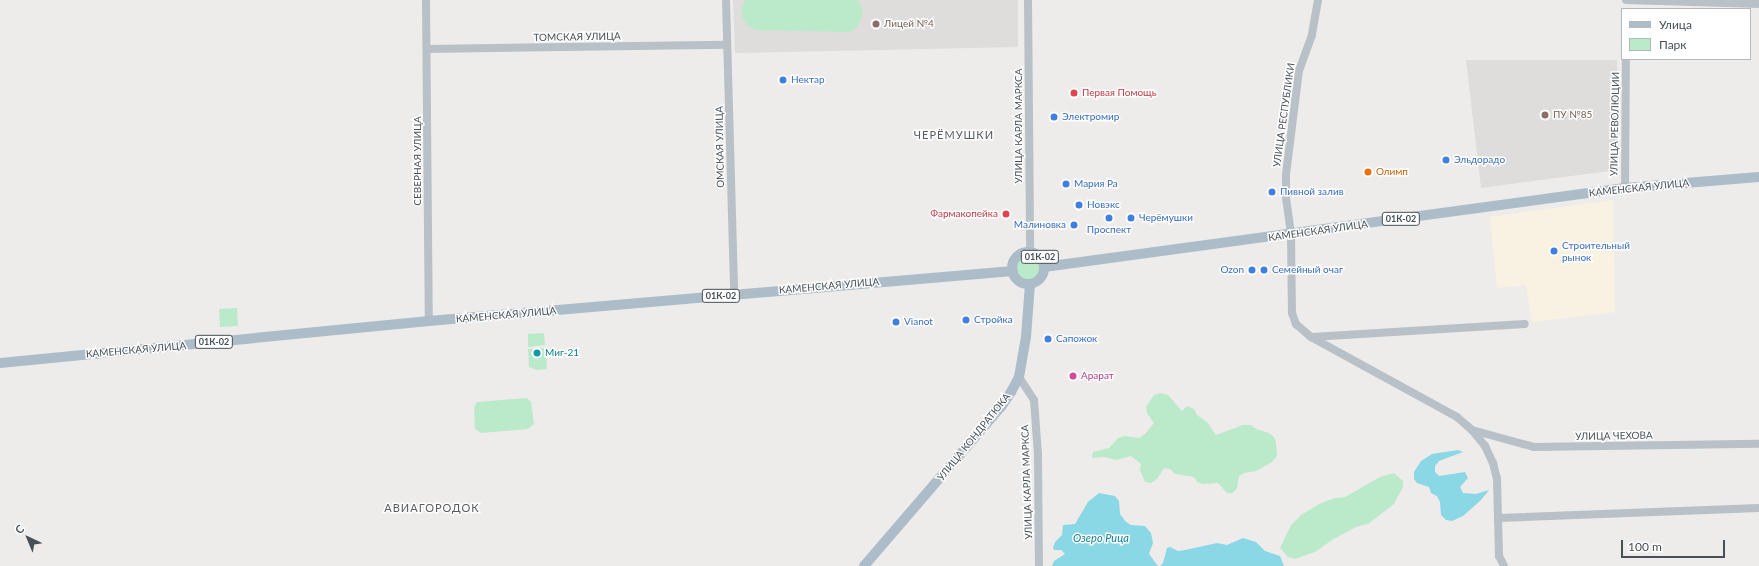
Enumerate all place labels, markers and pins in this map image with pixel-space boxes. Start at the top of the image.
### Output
place label: Лицей №4 [884,18,934,30]
marker: Лицей №4 [871,19,881,29]
place label: Нектар [791,74,825,86]
marker: Нектар [778,75,788,85]
place label: Первая Помощь [1082,87,1157,99]
marker: Первая Помощь [1069,88,1079,98]
place label: ПУ №85 [1553,109,1592,121]
marker: ПУ №85 [1540,110,1550,120]
place label: Электромир [1062,111,1119,123]
marker: Электромир [1049,112,1059,122]
place label: Эльдорадо [1454,154,1505,166]
marker: Эльдорадо [1441,155,1451,165]
place label: Олимп [1376,166,1408,178]
marker: Олимп [1363,167,1373,177]
place label: Мария Ра [1074,178,1118,190]
marker: Мария Ра [1061,179,1071,189]
place label: Пивной залив [1280,186,1344,198]
marker: Пивной залив [1267,187,1277,197]
place label: Новэкс [1087,199,1120,211]
marker: Новэкс [1074,200,1084,210]
place label: Фармакопейка [930,208,998,220]
marker: Фармакопейка [1001,209,1011,219]
place label: Черёмушки [1139,212,1193,224]
marker: Проспект [1104,213,1114,223]
marker: Черёмушки [1126,213,1136,223]
place label: Малиновка [1014,219,1066,231]
marker: Малиновка [1069,220,1079,230]
place label: Проспект [1087,224,1131,236]
place label: Строительный рынок [1562,239,1630,262]
marker: Строительный рынок [1549,246,1559,256]
place label: Ozon [1220,264,1244,276]
place label: Семейный очаг [1272,264,1343,276]
marker: Ozon [1247,265,1257,275]
marker: Семейный очаг [1259,265,1269,275]
place label: Стройка [974,314,1013,326]
marker: Стройка [961,315,971,325]
place label: Vianot [904,316,933,328]
marker: Vianot [891,317,901,327]
place label: Сапожок [1056,333,1097,345]
marker: Сапожок [1043,334,1053,344]
place label: Миг-21 [545,347,579,359]
marker: Миг-21 [532,348,542,358]
place label: Арарат [1081,370,1114,382]
marker: Арарат [1068,371,1078,381]

